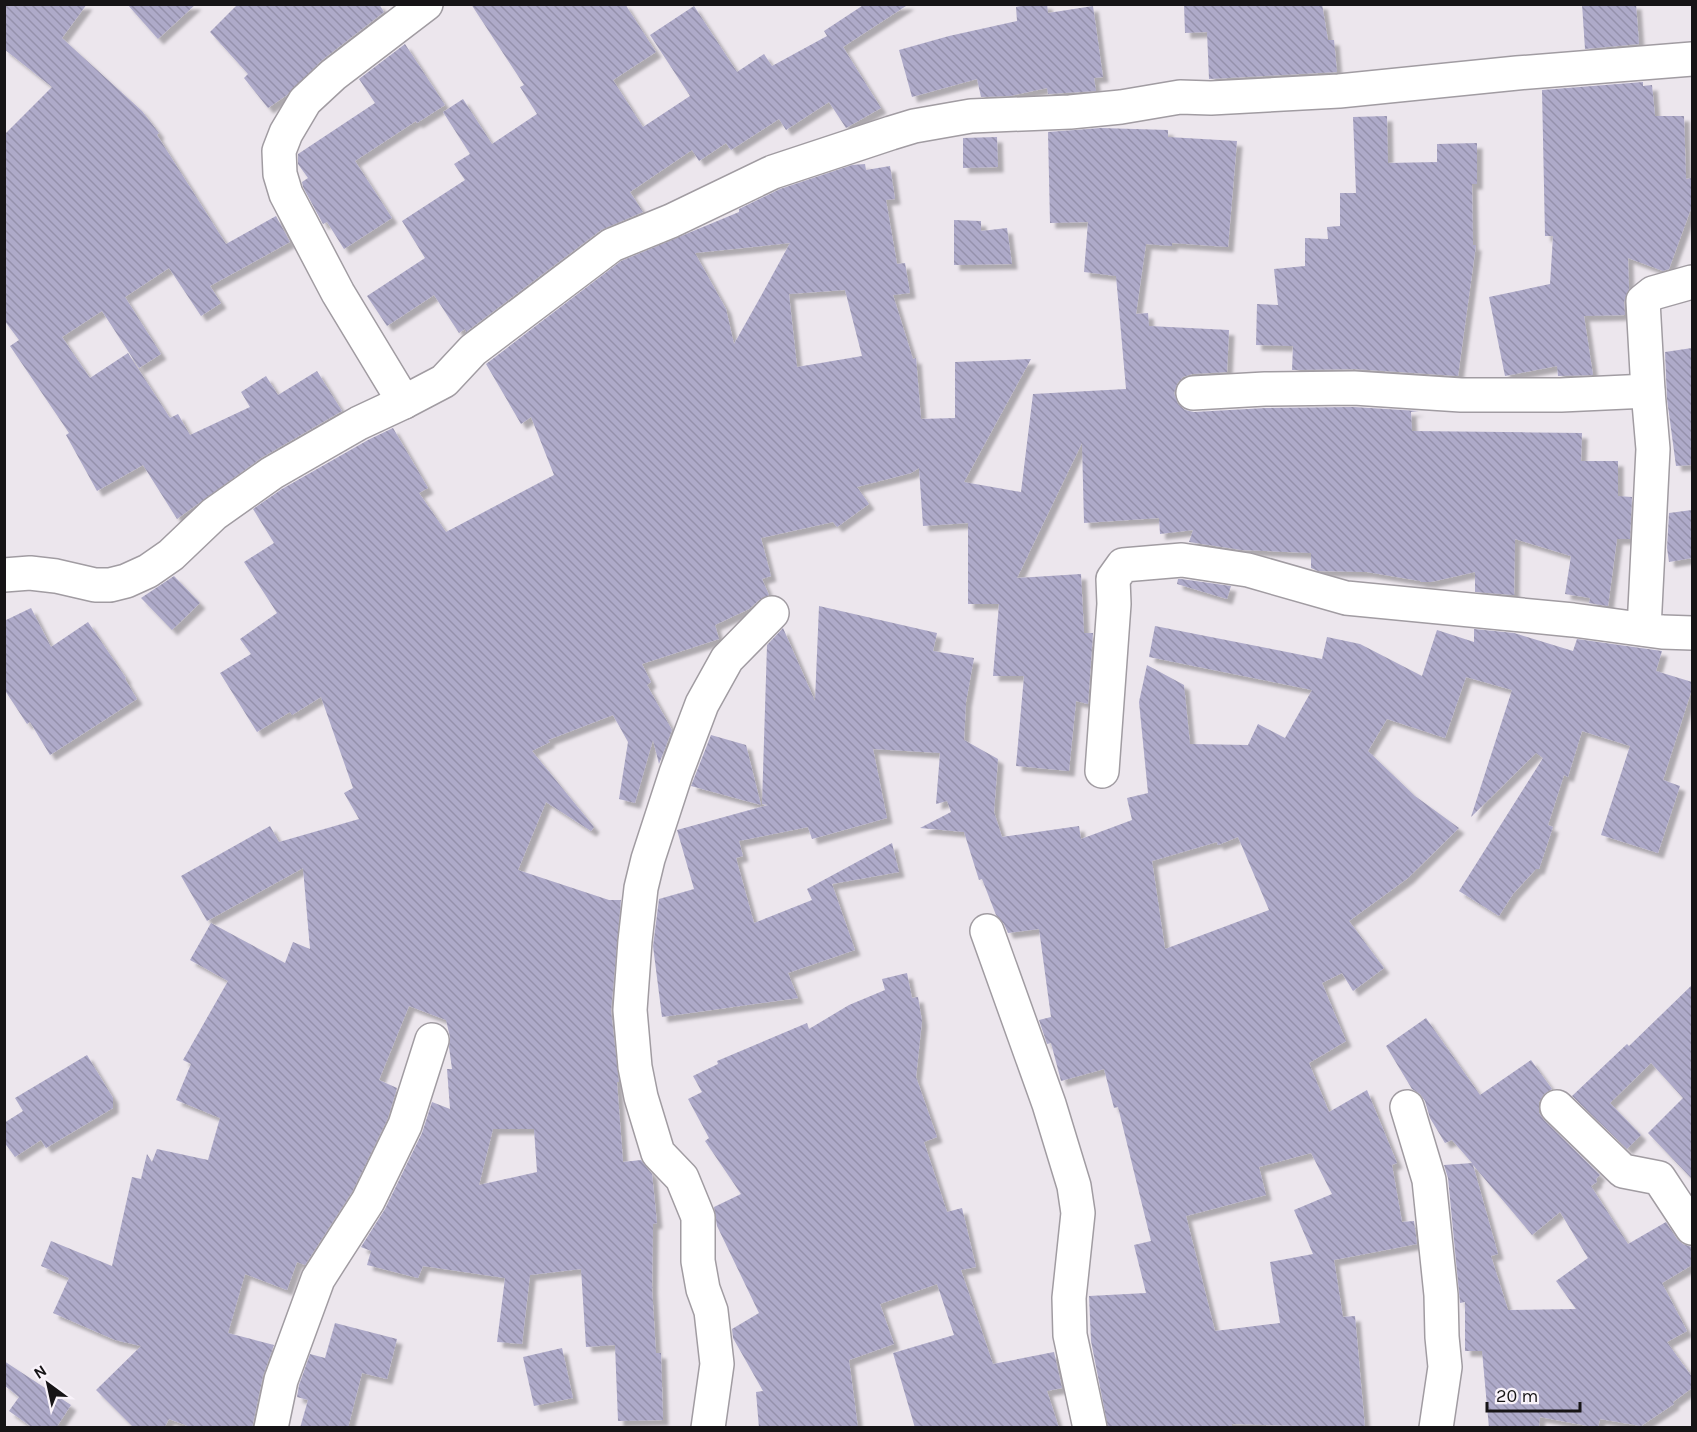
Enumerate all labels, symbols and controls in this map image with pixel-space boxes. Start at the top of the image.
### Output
north arrow [18,1354,78,1414]
text: N [30,1361,50,1383]
scale bar [1487,1375,1580,1413]
text: 20 m [1496,1385,1538,1407]

